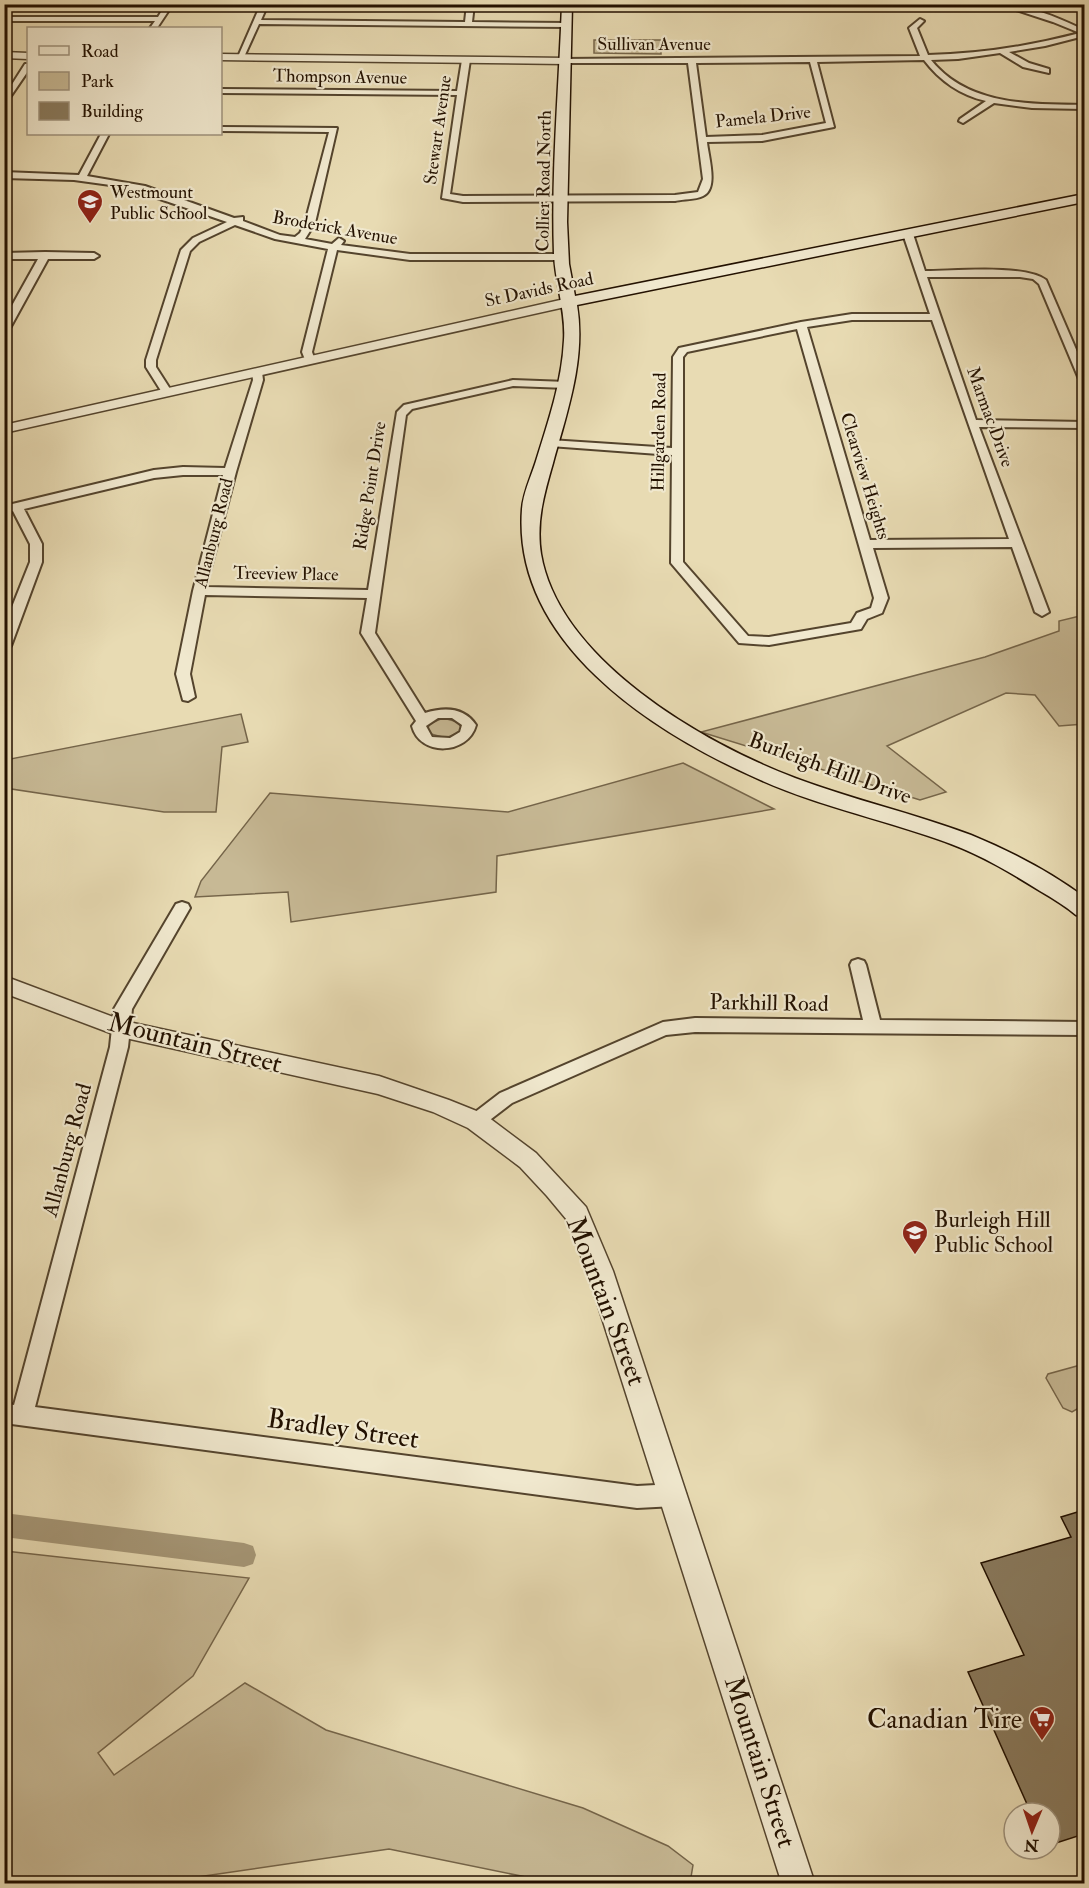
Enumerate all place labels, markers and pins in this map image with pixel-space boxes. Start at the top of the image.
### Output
place label: Westmount Public School [109,181,208,225]
school or university icon: Westmount Public School [75,187,105,225]
place label: Burleigh Hill Public School [934,1206,1053,1259]
school or university icon: Burleigh Hill Public School [900,1218,930,1256]
place label: Canadian Tire [867,1703,1022,1736]
supermarket icon: Canadian Tire [1027,1704,1057,1742]

